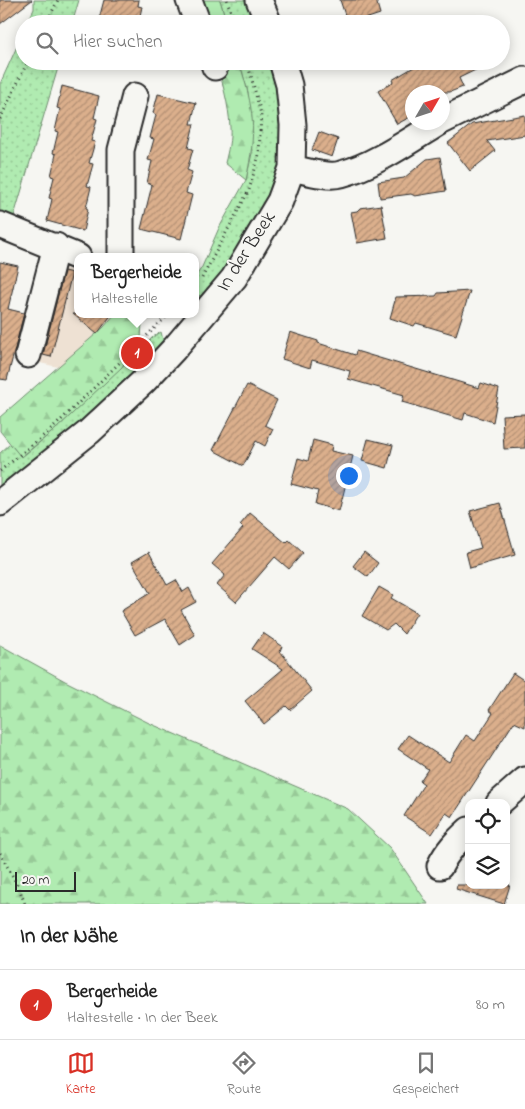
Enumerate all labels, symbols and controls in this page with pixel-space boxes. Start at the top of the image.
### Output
search box [15,15,510,70]
icon: search [33,29,61,57]
text: Hier suchen [73,29,162,56]
north arrow [405,85,450,130]
street label: In der Beek [210,206,284,298]
popup [74,253,199,318]
text: Bergerheide [91,260,182,287]
text: Haltestelle [91,287,158,311]
pin: 1 [121,334,153,372]
your location [336,463,362,489]
map controls [465,799,510,889]
button: locate [465,799,510,844]
button: layers [465,844,510,889]
scale bar [15,869,76,892]
text: 20 m [22,870,49,891]
text: In der Nähe [20,922,118,952]
text: Bergerheide [67,979,157,1006]
text: 1 [33,993,39,1017]
text: 80 m [476,993,505,1017]
text: Haltestelle · In der Beek [67,1006,218,1030]
tab: Karte [66,1049,95,1100]
tab: Route [227,1049,261,1100]
tab: Gespeichert [392,1049,459,1100]

